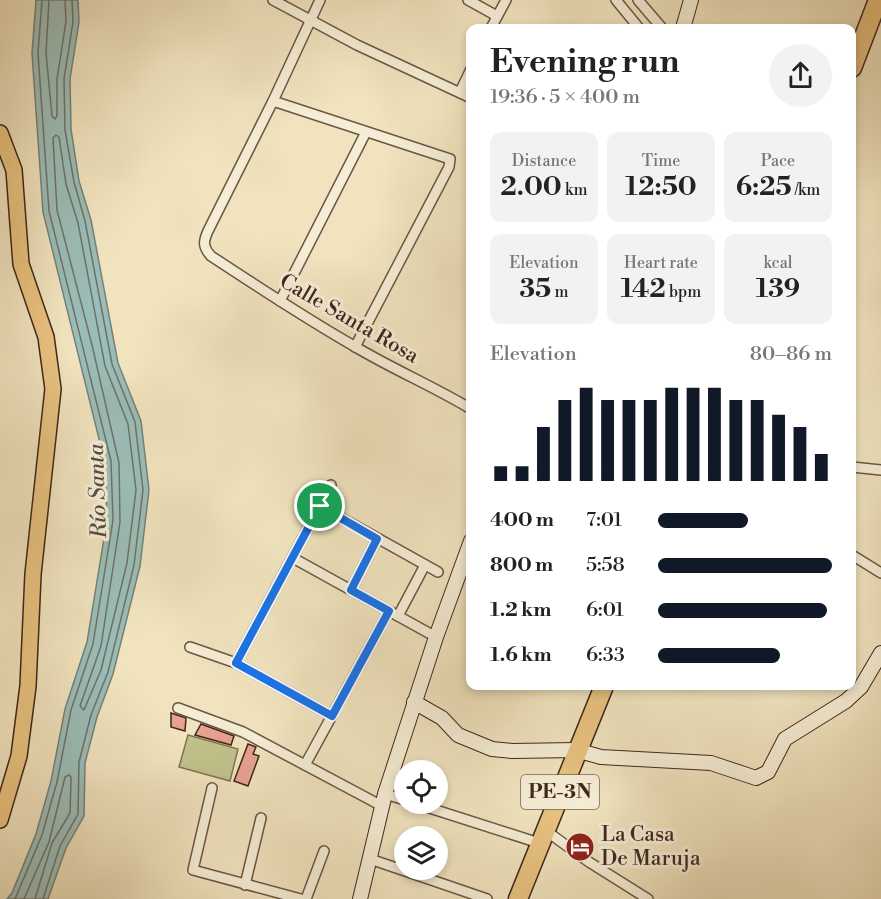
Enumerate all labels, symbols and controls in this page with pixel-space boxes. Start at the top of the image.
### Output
text: Evening run [490,42,679,83]
button: share [769,44,832,107]
text: 19:36 · 5 × 400 m [490,85,640,110]
text: Distance [512,151,576,171]
text: Time [642,151,680,171]
text: Pace [761,151,795,171]
text: 2.00 [501,171,562,203]
text: 12:50 [625,171,697,203]
text: 6:25 [736,171,792,203]
text: km [562,180,587,200]
text: /km [792,180,820,200]
text: Elevation [509,253,579,273]
text: Heart rate [624,253,698,273]
text: kcal [763,253,793,273]
street label: Calle Santa Rosa [275,269,424,370]
text: 35 [519,273,551,305]
text: 142 [621,273,666,305]
text: 139 [756,273,800,305]
text: m [551,282,569,302]
text: bpm [666,282,701,302]
text: Elevation [490,342,577,367]
text: 80–86 m [750,342,832,367]
water label: Río Santa [83,442,113,540]
pin [294,480,345,531]
icon: arrive [303,489,336,522]
text: 400 m [490,508,554,533]
text: 7:01 [586,508,622,533]
text: 800 m [490,553,553,578]
text: 5:58 [586,553,625,578]
text: 1.2 km [490,598,552,623]
text: 6:01 [586,598,624,623]
text: 1.6 km [490,643,552,668]
text: 6:33 [586,643,625,668]
map controls [394,760,448,880]
button: locate [394,760,448,814]
road number: PE-3N [521,775,599,809]
place label: La Casa De Maruja [601,822,701,872]
button: layers [394,826,448,880]
hotel icon: La Casa De Maruja [564,831,596,863]

